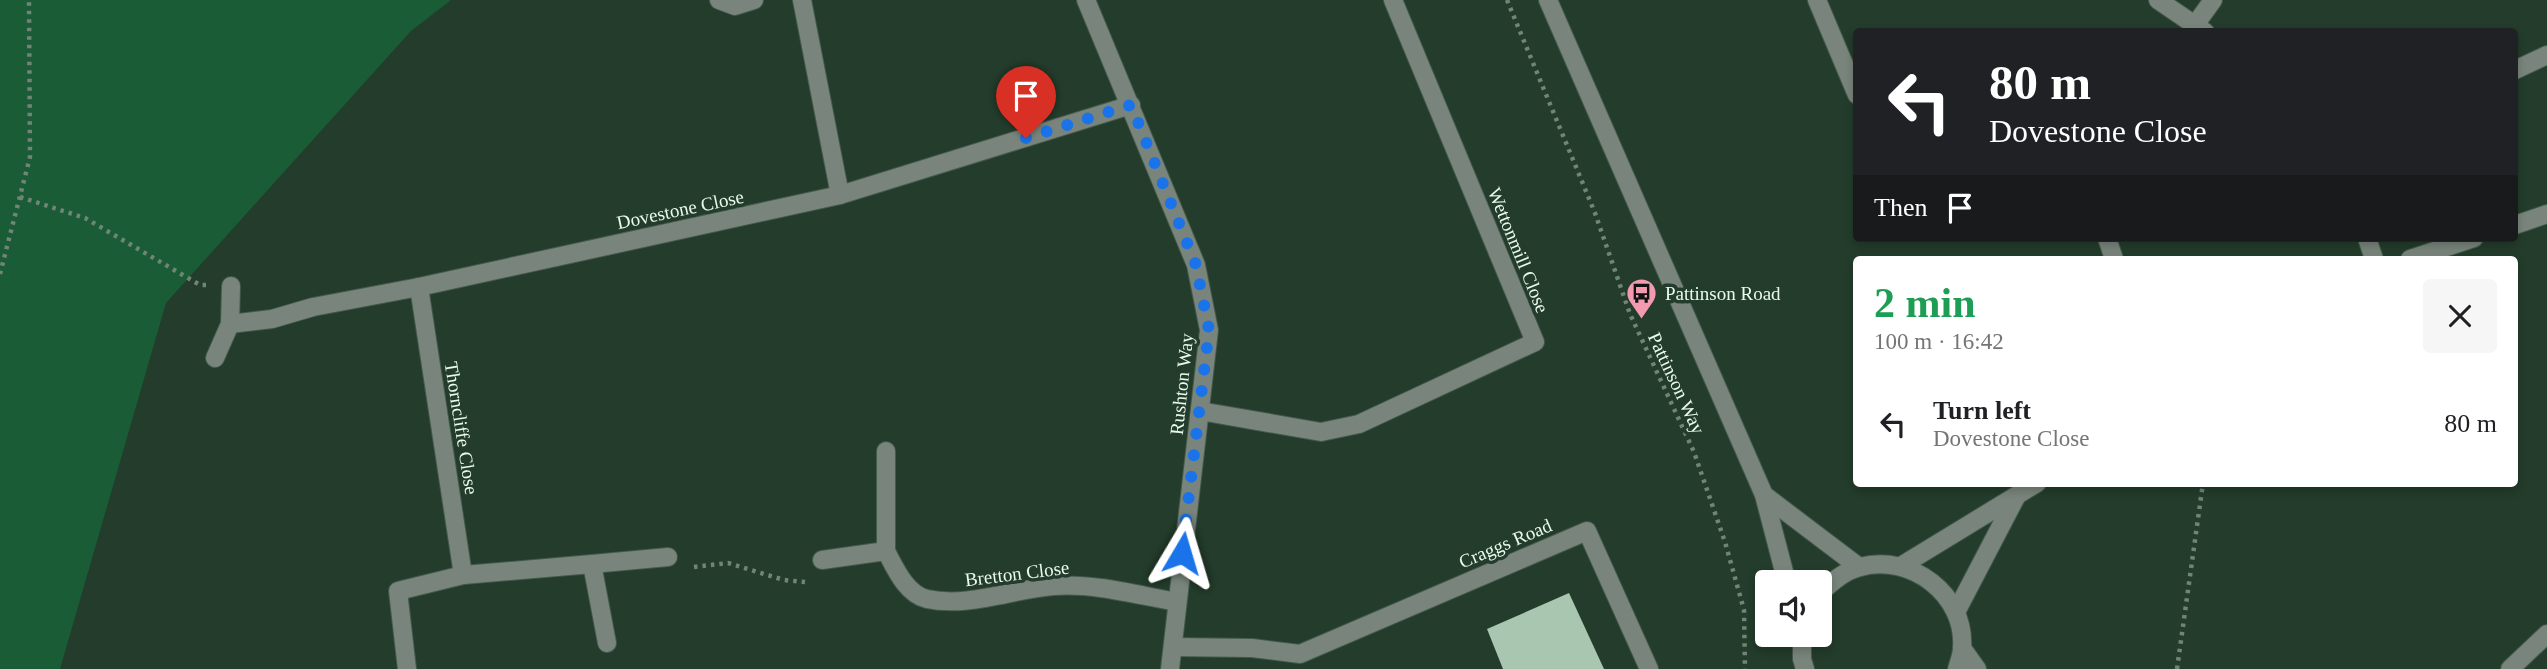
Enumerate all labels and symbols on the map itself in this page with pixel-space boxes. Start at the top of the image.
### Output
pin [996,66,1056,138]
street label: Wettonmill Close [1484,185,1553,316]
street label: Dovestone Close [615,186,746,233]
bus stop icon: Pattinson Road [1625,276,1659,320]
place label: Pattinson Road [1665,283,1781,304]
street label: Pattinson Way [1644,329,1709,438]
street label: Rushton Way [1166,332,1197,436]
street label: Thorncliffe Close [441,360,482,496]
street label: Craggs Road [1456,514,1555,572]
position arrow [1145,516,1219,590]
street label: Bretton Close [964,557,1070,590]

